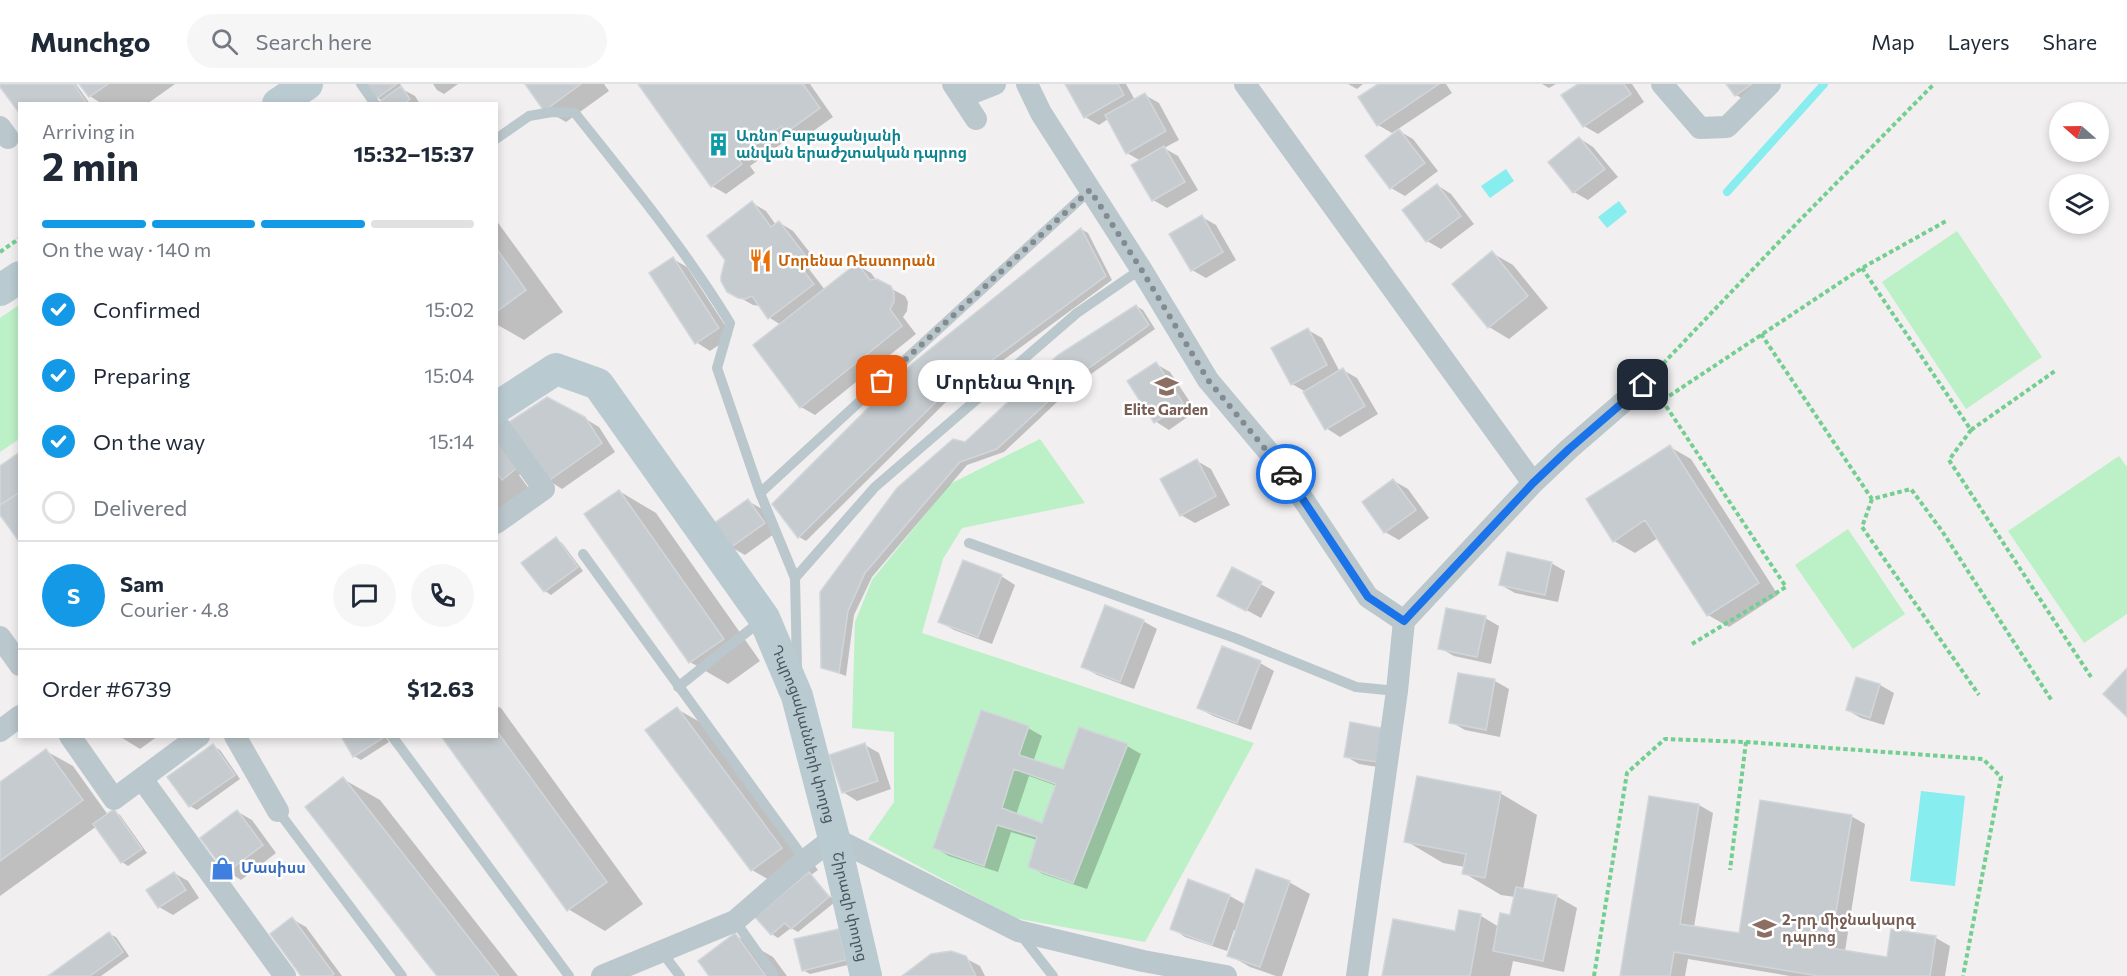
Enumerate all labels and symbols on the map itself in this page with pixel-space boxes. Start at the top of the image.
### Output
north arrow [2049,102,2109,162]
place label: Առնո Բաբաջանյանի անվան երաժշտական դպրոց [736,126,967,162]
building icon: Առնո Բաբաջանյանի անվան երաժշտական դպրոց [705,132,731,158]
restaurant icon: Մորենա Ռեստորան [747,248,773,274]
place label: Մորենա Ռեստորան [778,251,936,270]
pin [856,355,907,406]
pin [1617,359,1668,410]
callout: Մորենա Գոլդ [918,360,1092,402]
school or university icon: Elite Garden [1153,373,1179,399]
place label: Elite Garden [1124,400,1208,418]
courier [1256,444,1316,504]
street label: Դպրոցականների փողոց [768,642,840,825]
street label: Շիրազի փողոց [829,850,872,963]
shop icon: Մասիսս [210,855,236,881]
place label: Մասիսս [241,858,306,877]
place label: 2-րդ միջնակարգ դպրոց [1782,910,1916,946]
school or university icon: 2-րդ միջնակարգ դպրոց [1751,916,1777,942]

